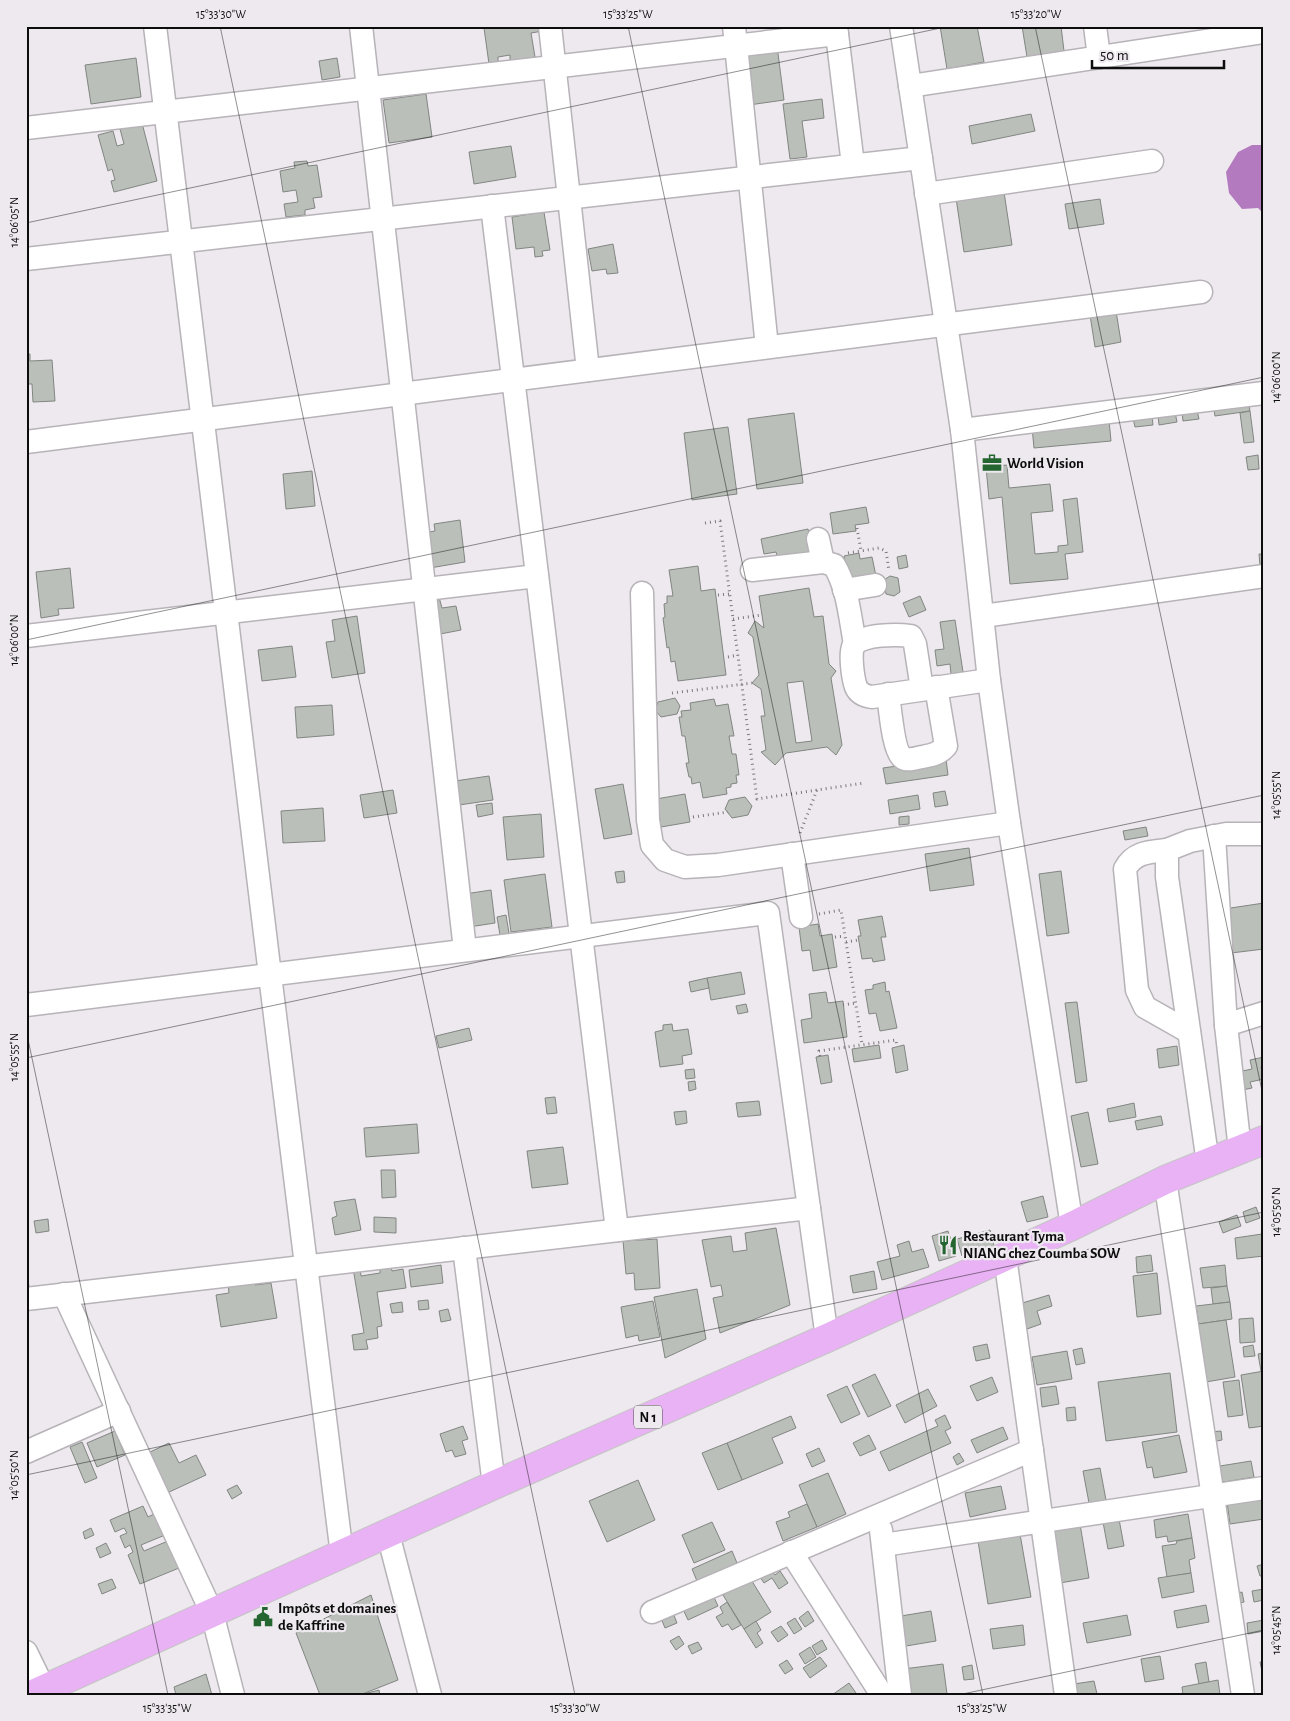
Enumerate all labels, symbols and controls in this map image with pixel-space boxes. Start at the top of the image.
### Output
text: 15°33'30"W [196,8,246,20]
text: 15°33'25"W [603,8,653,20]
text: 15°33'20"W [1011,8,1062,20]
scale bar [1092,38,1225,70]
text: 50 m [1100,48,1129,63]
text: 14°06'05"N [8,197,20,247]
text: 14°06'00"N [1270,351,1282,403]
office icon: World Vision [981,452,1003,474]
place label: World Vision [1007,456,1084,471]
text: 14°06'00"N [8,614,20,666]
text: 14°05'55"N [1270,771,1282,819]
text: 14°05'55"N [8,1033,20,1081]
text: 14°05'50"N [1270,1187,1282,1237]
place label: Restaurant Tyma NIANG chez Coumba SOW [963,1229,1121,1261]
restaurant icon: Restaurant Tyma NIANG chez Coumba SOW [937,1234,959,1256]
road number: N 1 [634,1405,662,1428]
text: 14°05'50"N [8,1450,20,1500]
place label: Impôts et domaines de Kaffrine [278,1601,397,1633]
text: 14°05'45"N [1270,1605,1282,1655]
public building icon: Impôts et domaines de Kaffrine [252,1606,274,1628]
text: 15°33'35"W [143,1702,192,1714]
text: 15°33'30"W [550,1702,600,1714]
text: 15°33'25"W [957,1702,1007,1714]

